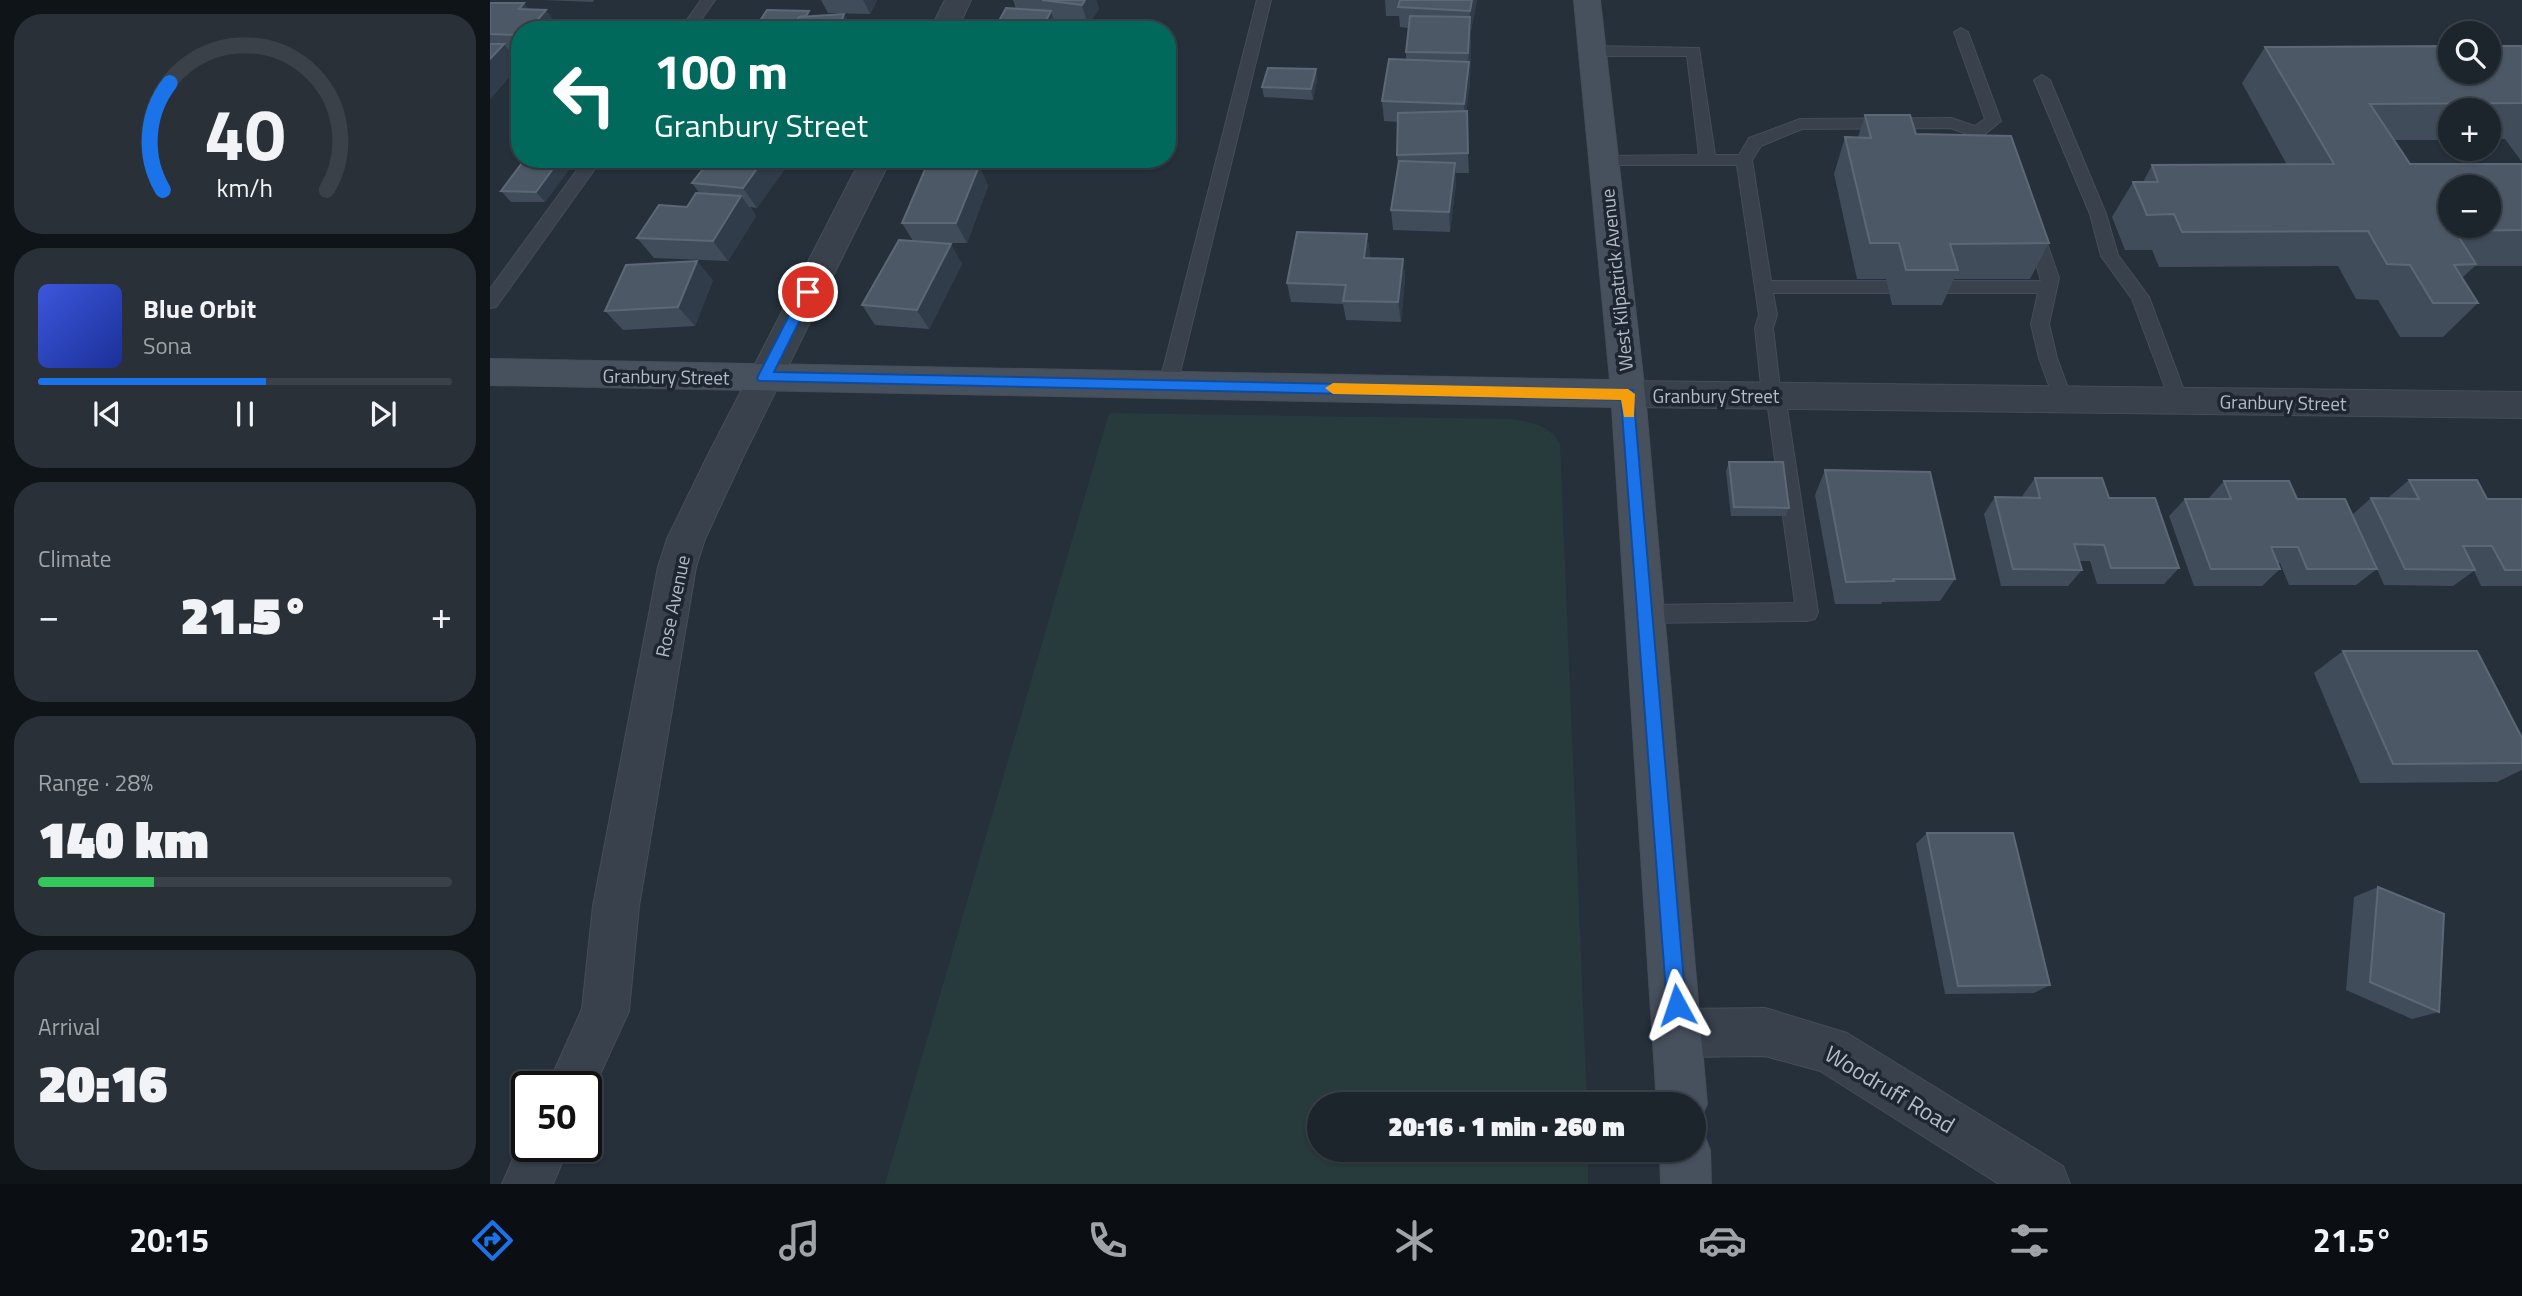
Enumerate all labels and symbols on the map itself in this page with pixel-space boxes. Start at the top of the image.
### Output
street label: West Kilpatrick Avenue [1592,187,1640,373]
pin [778,262,838,322]
street label: Granbury Street [602,360,730,392]
street label: Granbury Street [1653,381,1780,410]
street label: Granbury Street [2219,386,2347,418]
street label: Rose Avenue [647,552,697,660]
position arrow [1640,968,1714,1042]
street label: Woodruff Road [1818,1036,1962,1142]
speed limit sign: 50 [511,1071,602,1162]

